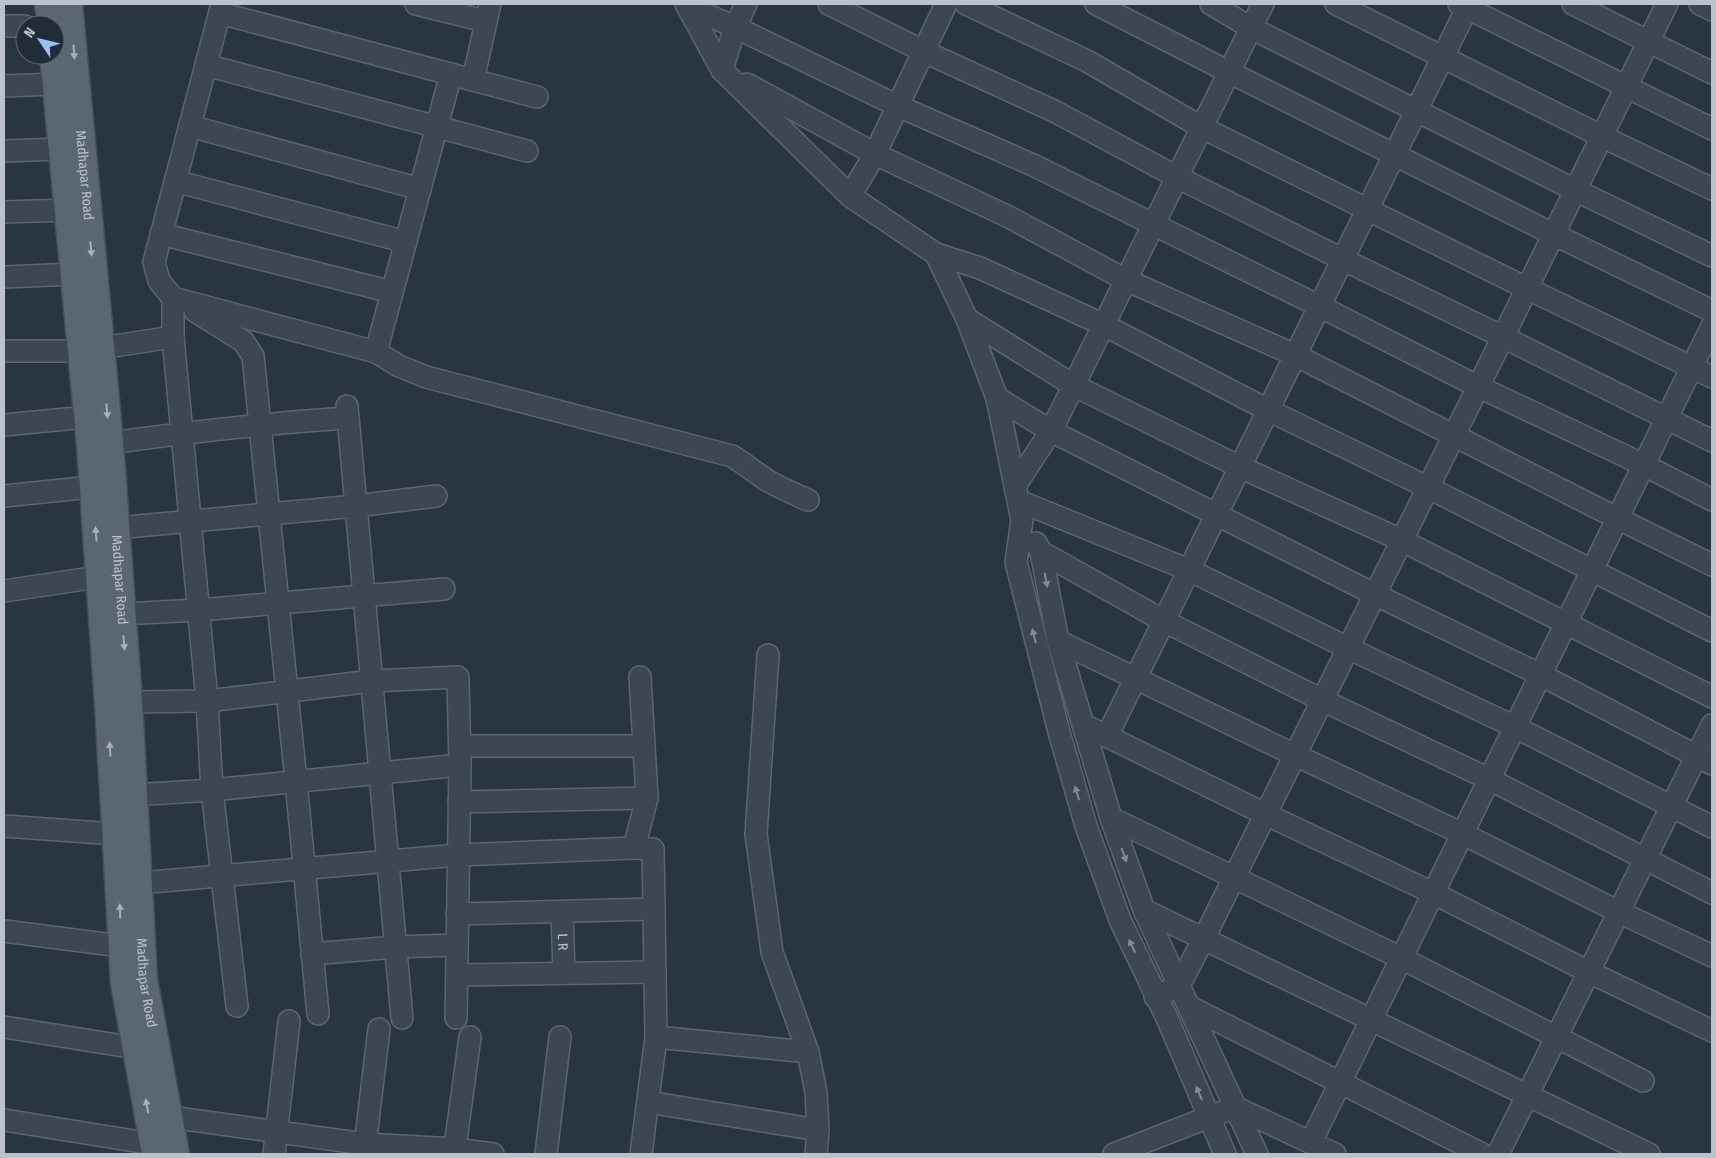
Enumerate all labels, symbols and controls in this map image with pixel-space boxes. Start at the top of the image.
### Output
north arrow [15,15,65,65]
text: N [20,25,39,41]
one-way arrow [70,45,78,61]
street label: Madhapar Road [72,130,97,221]
one-way arrow [87,241,95,257]
one-way arrow [104,403,112,419]
one-way arrow [91,526,99,542]
street label: Madhapar Road [108,534,131,625]
one-way arrow [1043,573,1051,589]
one-way arrow [1029,629,1037,644]
one-way arrow [121,635,129,651]
one-way arrow [106,741,114,757]
one-way arrow [1072,785,1080,800]
one-way arrow [1120,848,1128,863]
one-way arrow [115,903,123,919]
street label: L R [554,933,571,951]
street label: Madhapar Road [133,938,161,1029]
one-way arrow [1128,938,1136,953]
one-way arrow [1195,1086,1203,1100]
one-way arrow [142,1098,150,1114]

